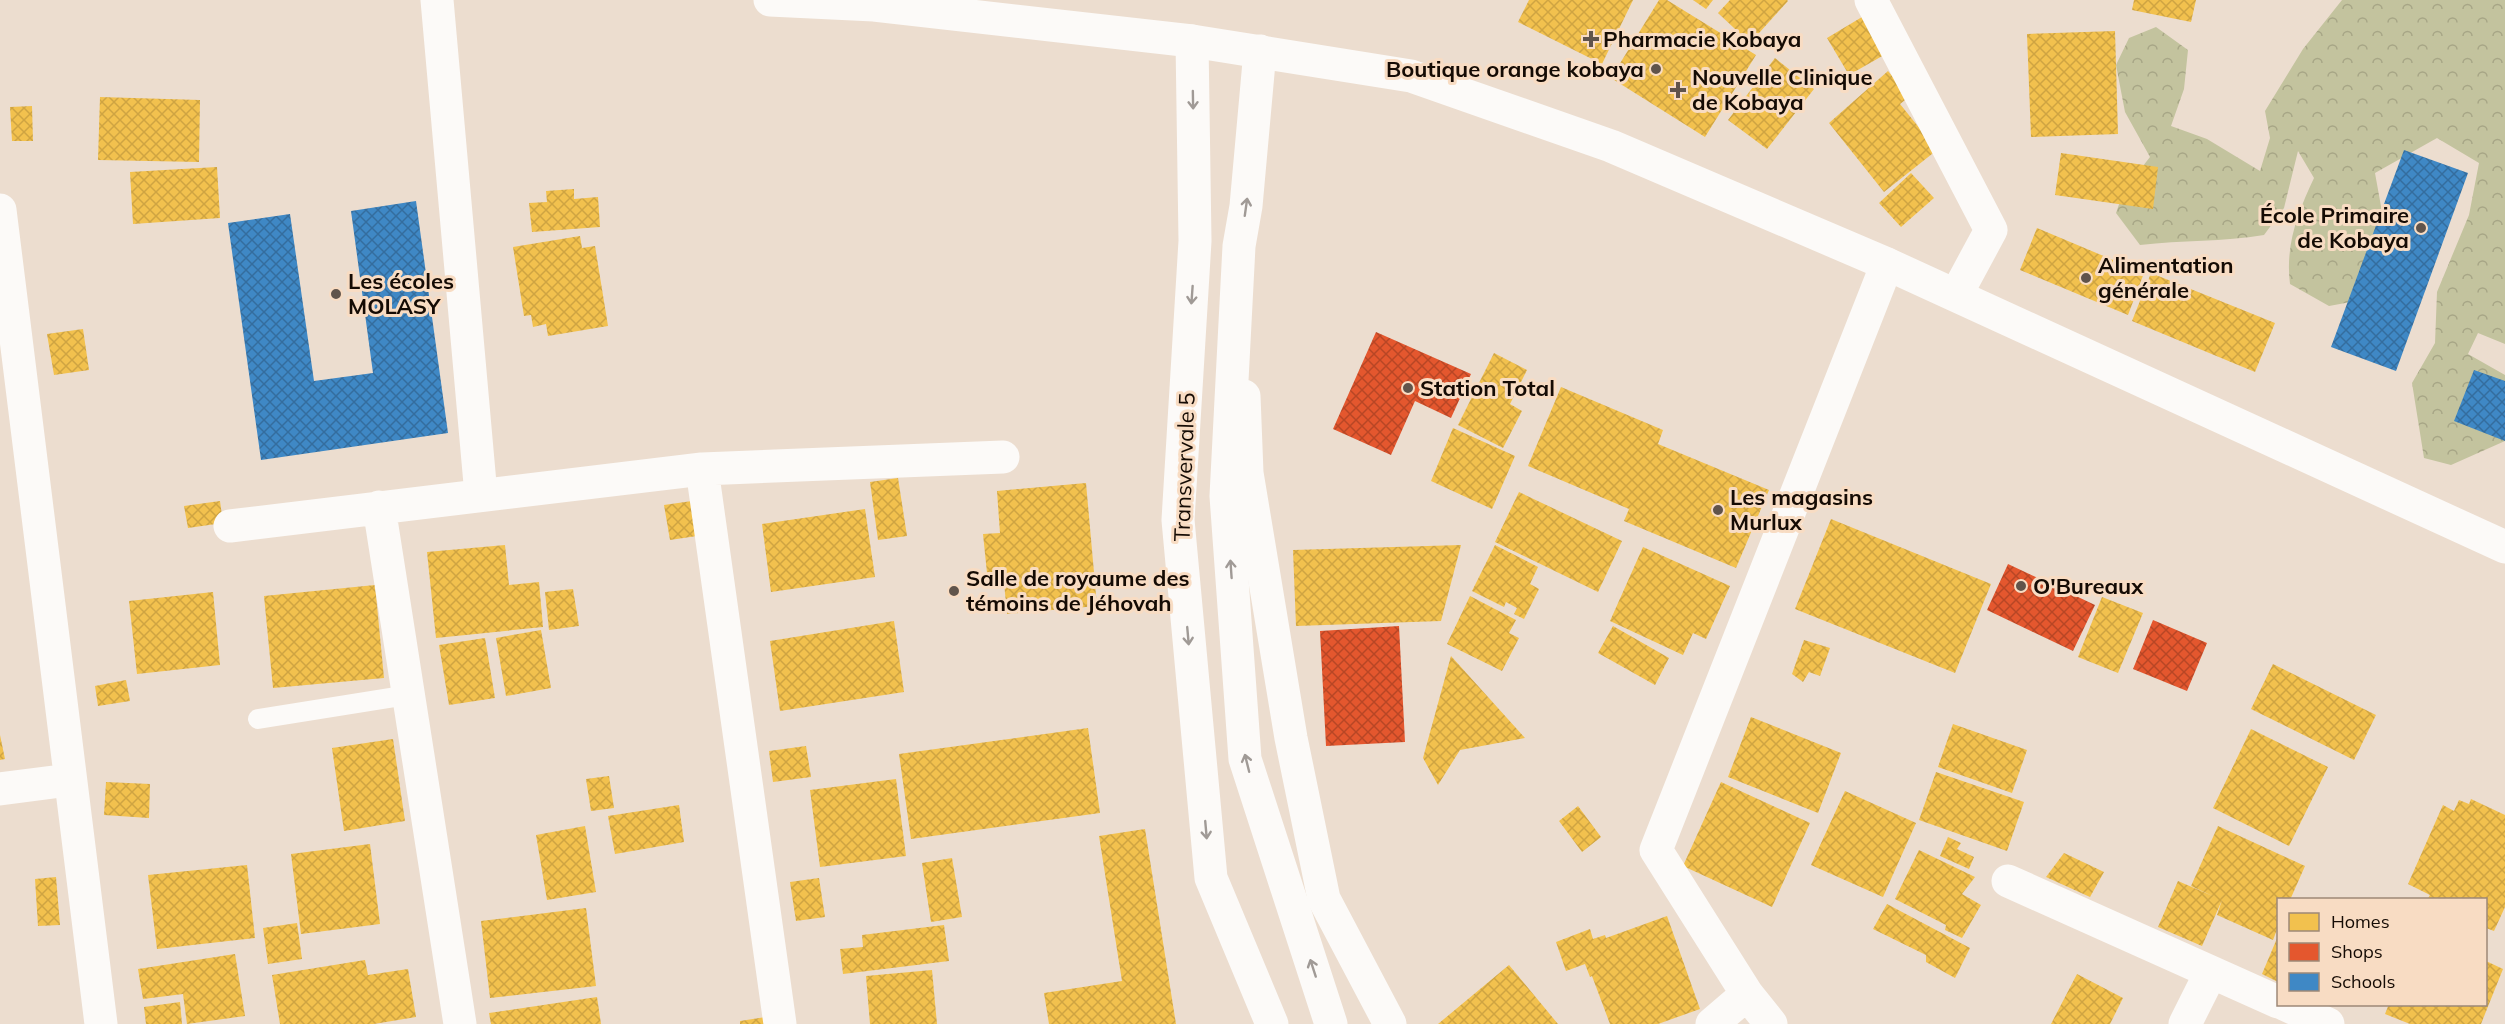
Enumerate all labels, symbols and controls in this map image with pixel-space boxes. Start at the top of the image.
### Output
place label: Pharmacie Kobaya [1603,25,1801,53]
marker: Pharmacie Kobaya [1584,32,1598,46]
place label: Boutique orange kobaya [1386,55,1644,83]
marker: Boutique orange kobaya [1649,62,1663,76]
place label: Nouvelle Clinique de Kobaya [1692,63,1873,116]
marker: Nouvelle Clinique de Kobaya [1669,81,1687,99]
one-way arrow [1187,89,1199,109]
one-way arrow [1240,197,1251,217]
place label: École Primaire de Kobaya [2260,201,2409,254]
marker: École Primaire de Kobaya [2414,221,2428,235]
place label: Alimentation générale [2098,251,2233,304]
place label: Les écoles MOLASY [348,267,454,320]
marker: Alimentation générale [2079,271,2093,285]
one-way arrow [1186,284,1197,304]
marker: Les écoles MOLASY [329,287,343,301]
place label: Station Total [1420,374,1555,402]
marker: Station Total [1401,381,1415,395]
street label: Transvervale 5 [1167,392,1201,542]
place label: Les magasins Murlux [1730,483,1873,536]
marker: Les magasins Murlux [1711,503,1725,517]
one-way arrow [1225,559,1236,579]
place label: Salle de royaume des témoins de Jéhovah [966,564,1189,617]
place label: O'Bureaux [2033,572,2144,600]
marker: O'Bureaux [2014,579,2028,593]
marker: Salle de royaume des témoins de Jéhovah [947,584,961,598]
one-way arrow [1183,625,1194,645]
one-way arrow [1241,754,1253,773]
one-way arrow [1201,820,1212,840]
legend [2277,898,2487,1006]
text: Homes [2331,910,2390,933]
text: Shops [2331,940,2383,963]
one-way arrow [1307,959,1318,978]
text: Schools [2331,970,2396,993]

